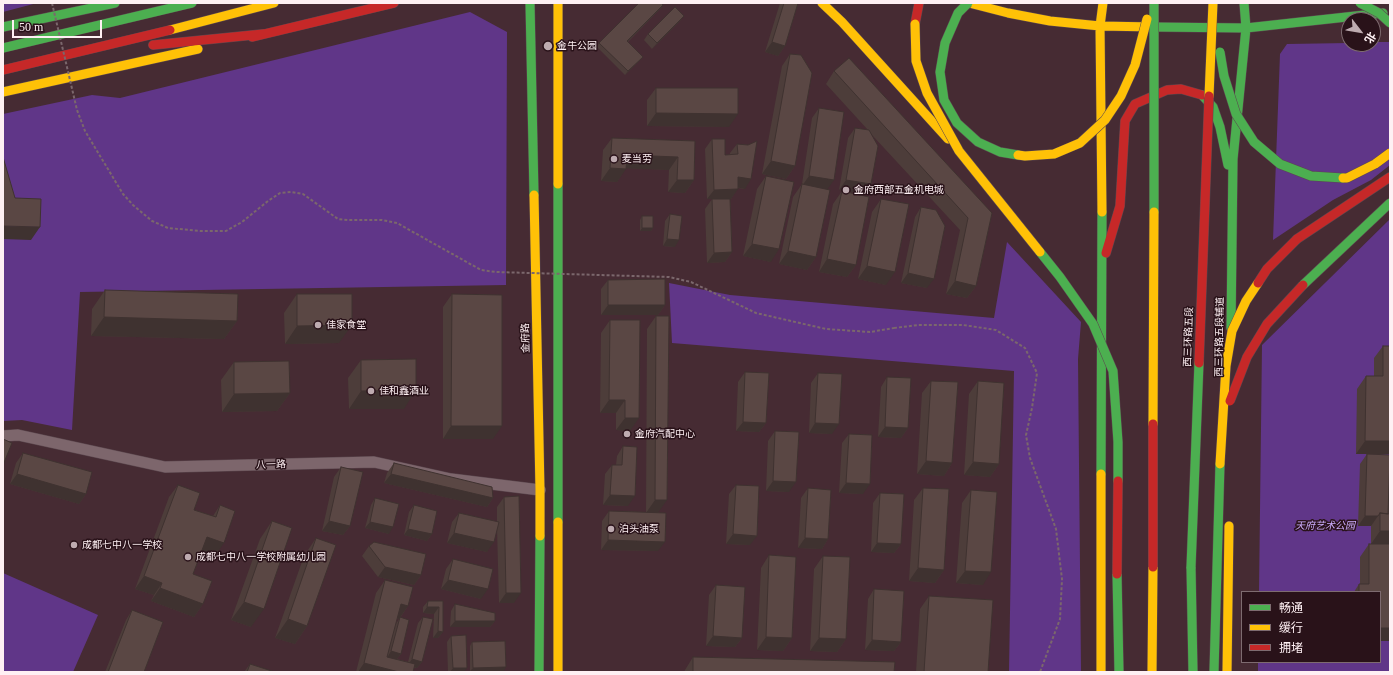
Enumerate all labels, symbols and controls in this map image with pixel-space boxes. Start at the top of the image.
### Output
scale bar [14,12,104,38]
north arrow [1341,12,1381,52]
text: 50 m [19,20,43,34]
text: 北 [1362,30,1378,45]
marker: 金牛公园 [542,40,554,52]
place label: 金牛公园 [557,40,597,52]
place label: 麦当劳 [622,153,652,165]
marker: 麦当劳 [609,154,619,164]
place label: 金府西部五金机电城 [854,184,944,196]
marker: 金府西部五金机电城 [841,185,851,195]
street label: 西三环路五段辅道 [1213,297,1227,377]
street label: 西三环路五段 [1182,307,1196,367]
place label: 佳家食堂 [326,319,366,331]
marker: 佳家食堂 [313,320,323,330]
street label: 金府路 [520,323,532,353]
place label: 佳和鑫酒业 [379,385,429,397]
marker: 佳和鑫酒业 [366,386,376,396]
place label: 金府汽配中心 [635,428,695,440]
marker: 金府汽配中心 [622,429,632,439]
street label: 八一路 [256,459,286,471]
park label: 天府艺术公园 [1295,520,1355,532]
place label: 泊头油泵 [619,523,659,535]
marker: 泊头油泵 [606,524,616,534]
place label: 成都七中八一学校 [82,539,162,551]
marker: 成都七中八一学校 [69,540,79,550]
place label: 成都七中八一学校附属幼儿园 [196,551,326,563]
marker: 成都七中八一学校附属幼儿园 [183,552,193,562]
legend [1241,591,1381,663]
text: 畅通 [1279,601,1303,615]
text: 缓行 [1279,621,1303,635]
text: 拥堵 [1279,641,1303,655]

